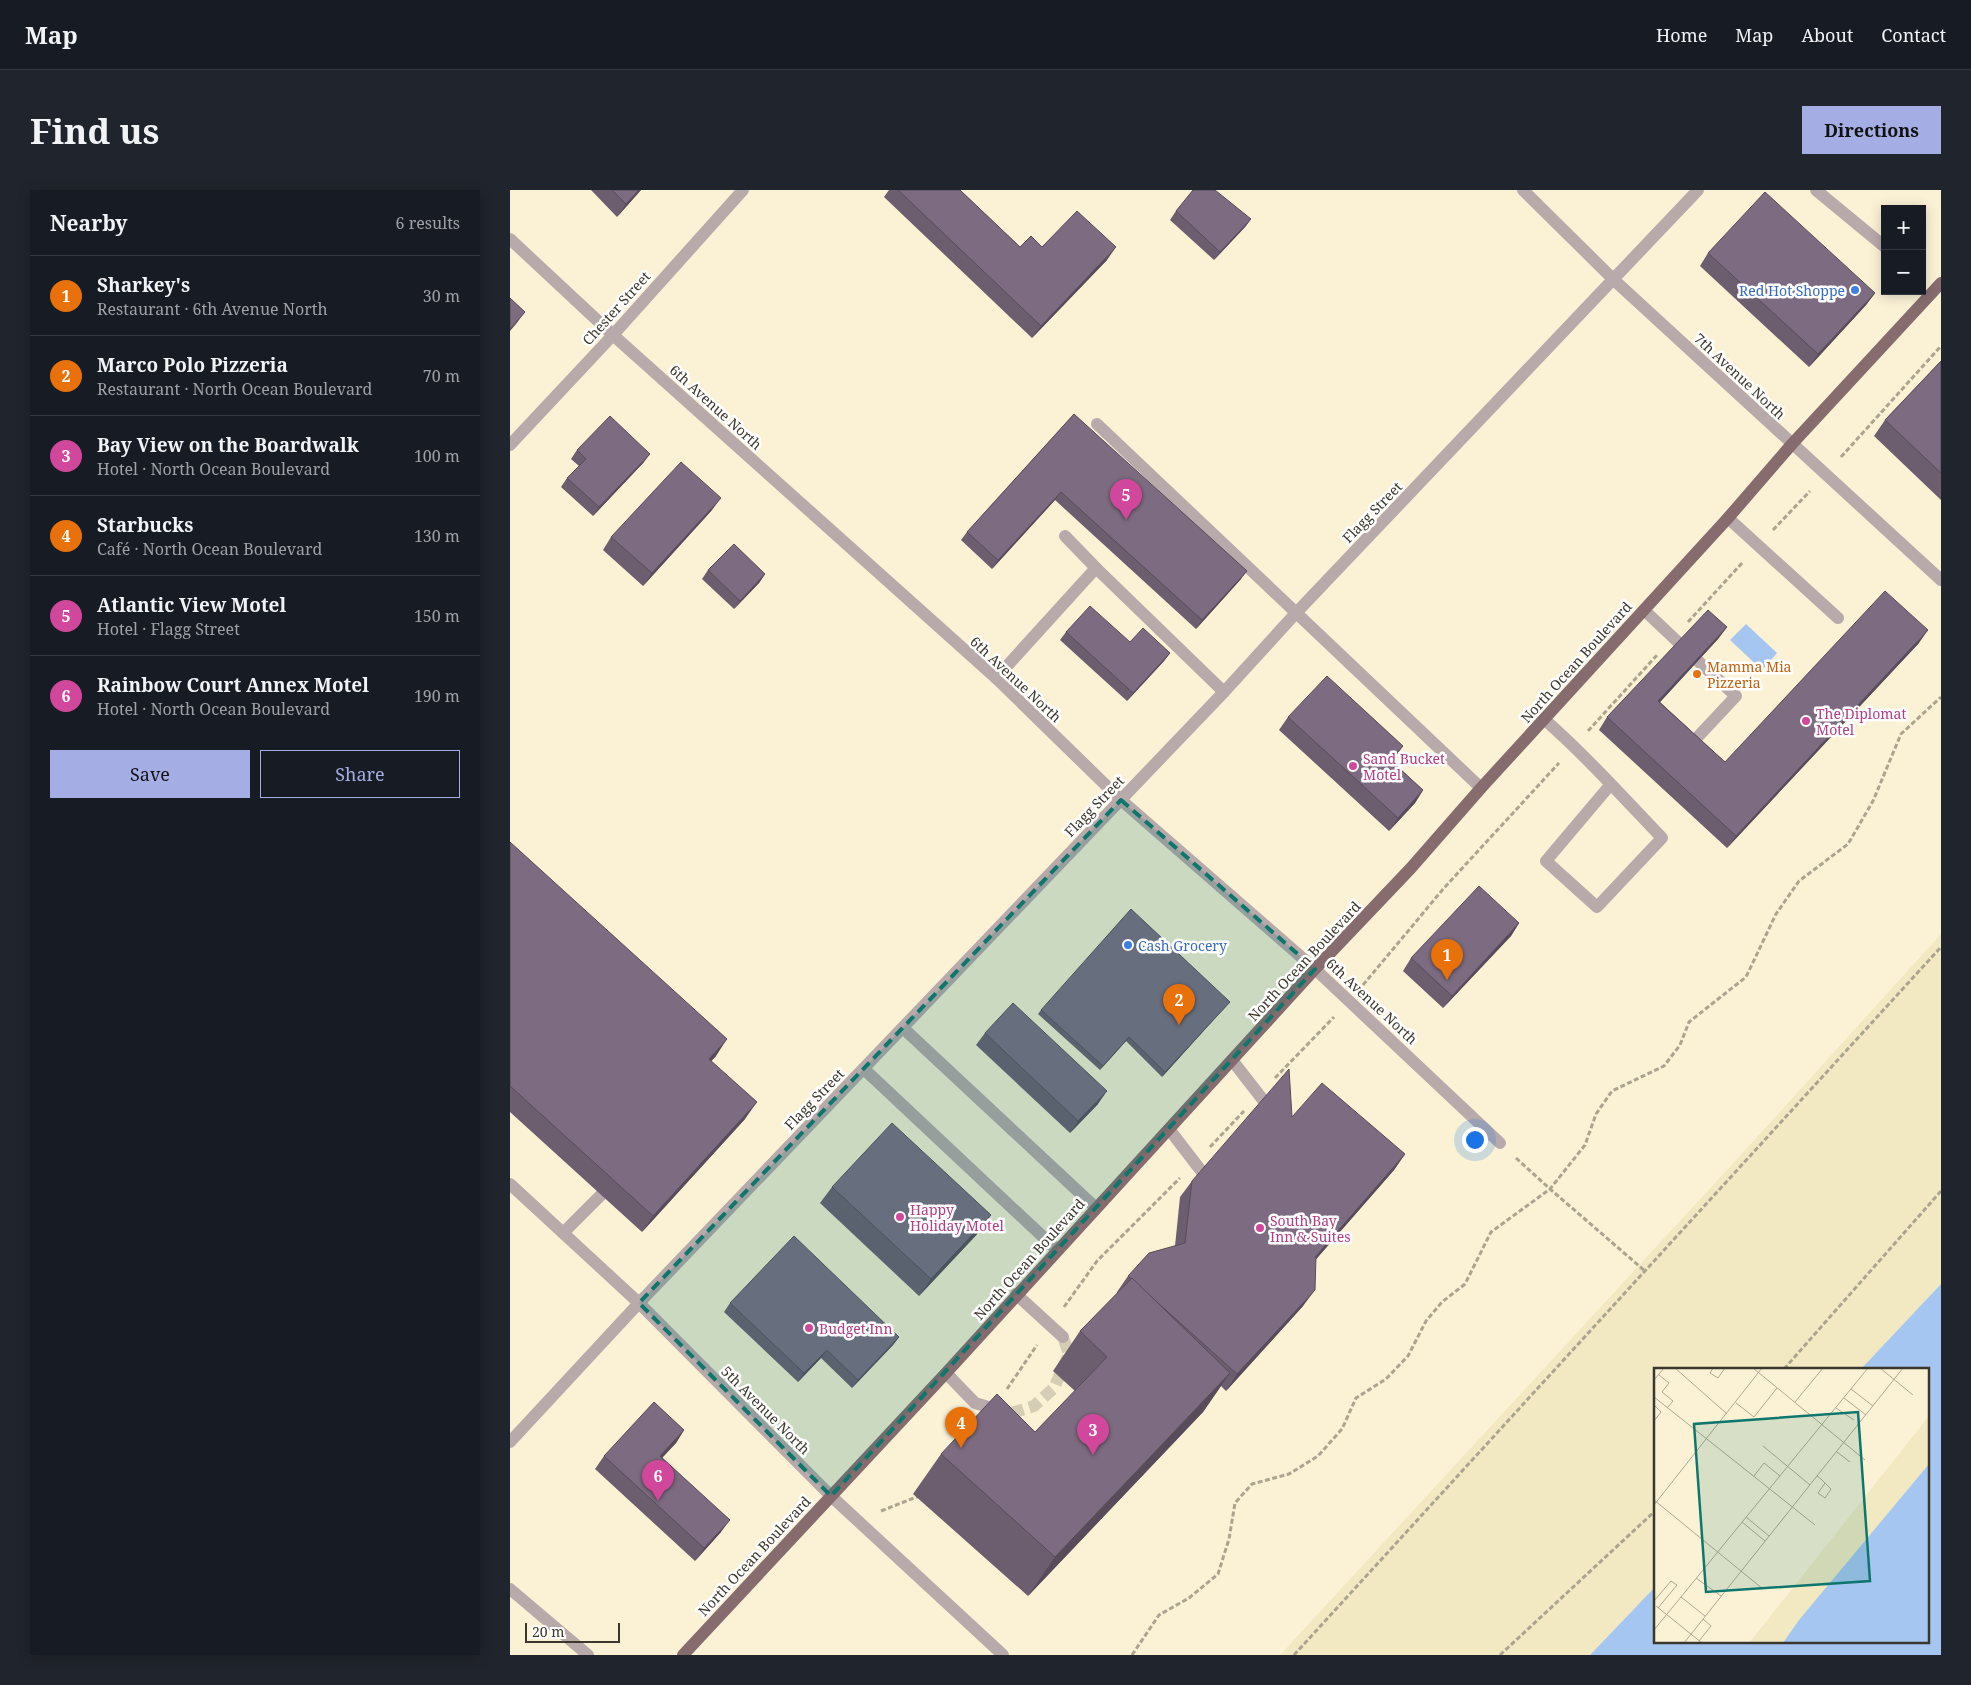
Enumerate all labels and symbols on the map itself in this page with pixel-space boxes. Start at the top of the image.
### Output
street label: Chester Street [578,267,654,349]
place label: Red Hot Shoppe [1739,281,1845,300]
marker: Red Hot Shoppe [1849,284,1861,296]
street label: 7th Avenue North [1690,329,1790,423]
street label: 6th Avenue North [666,360,766,454]
street label: Flagg Street [1338,477,1406,547]
pin: 5 [1110,479,1142,520]
street label: North Ocean Boulevard [1516,597,1636,727]
street label: 6th Avenue North [966,632,1066,726]
place label: Mamma Mia Pizzeria [1707,657,1792,692]
marker: Mamma Mia Pizzeria [1691,668,1703,680]
place label: The Diplomat Motel [1816,704,1906,739]
marker: The Diplomat Motel [1800,715,1812,727]
place label: Sand Bucket Motel [1363,749,1445,784]
marker: Sand Bucket Motel [1347,760,1359,772]
street label: Flagg Street [1060,771,1128,841]
street label: North Ocean Boulevard [1243,897,1365,1025]
place label: Cash Grocery [1138,936,1227,955]
marker: Cash Grocery [1122,939,1134,951]
pin: 1 [1431,939,1463,980]
street label: 6th Avenue North [1322,954,1422,1048]
pin: 2 [1163,984,1195,1025]
street label: Flagg Street [780,1064,848,1134]
your location [1462,1127,1488,1153]
street label: North Ocean Boulevard [969,1194,1089,1324]
place label: Happy Holiday Motel [910,1200,1004,1235]
marker: Happy Holiday Motel [894,1211,906,1223]
place label: South Bay Inn & Suites [1270,1211,1351,1246]
marker: South Bay Inn & Suites [1254,1222,1266,1234]
place label: Budget Inn [819,1319,892,1338]
marker: Budget Inn [803,1322,815,1334]
street label: 5th Avenue North [718,1362,815,1459]
inset map [1654,1368,1928,1642]
pin: 4 [945,1407,977,1448]
pin: 3 [1077,1414,1109,1455]
pin: 6 [642,1460,674,1501]
street label: North Ocean Boulevard [693,1492,815,1620]
scale bar [525,1620,620,1643]

